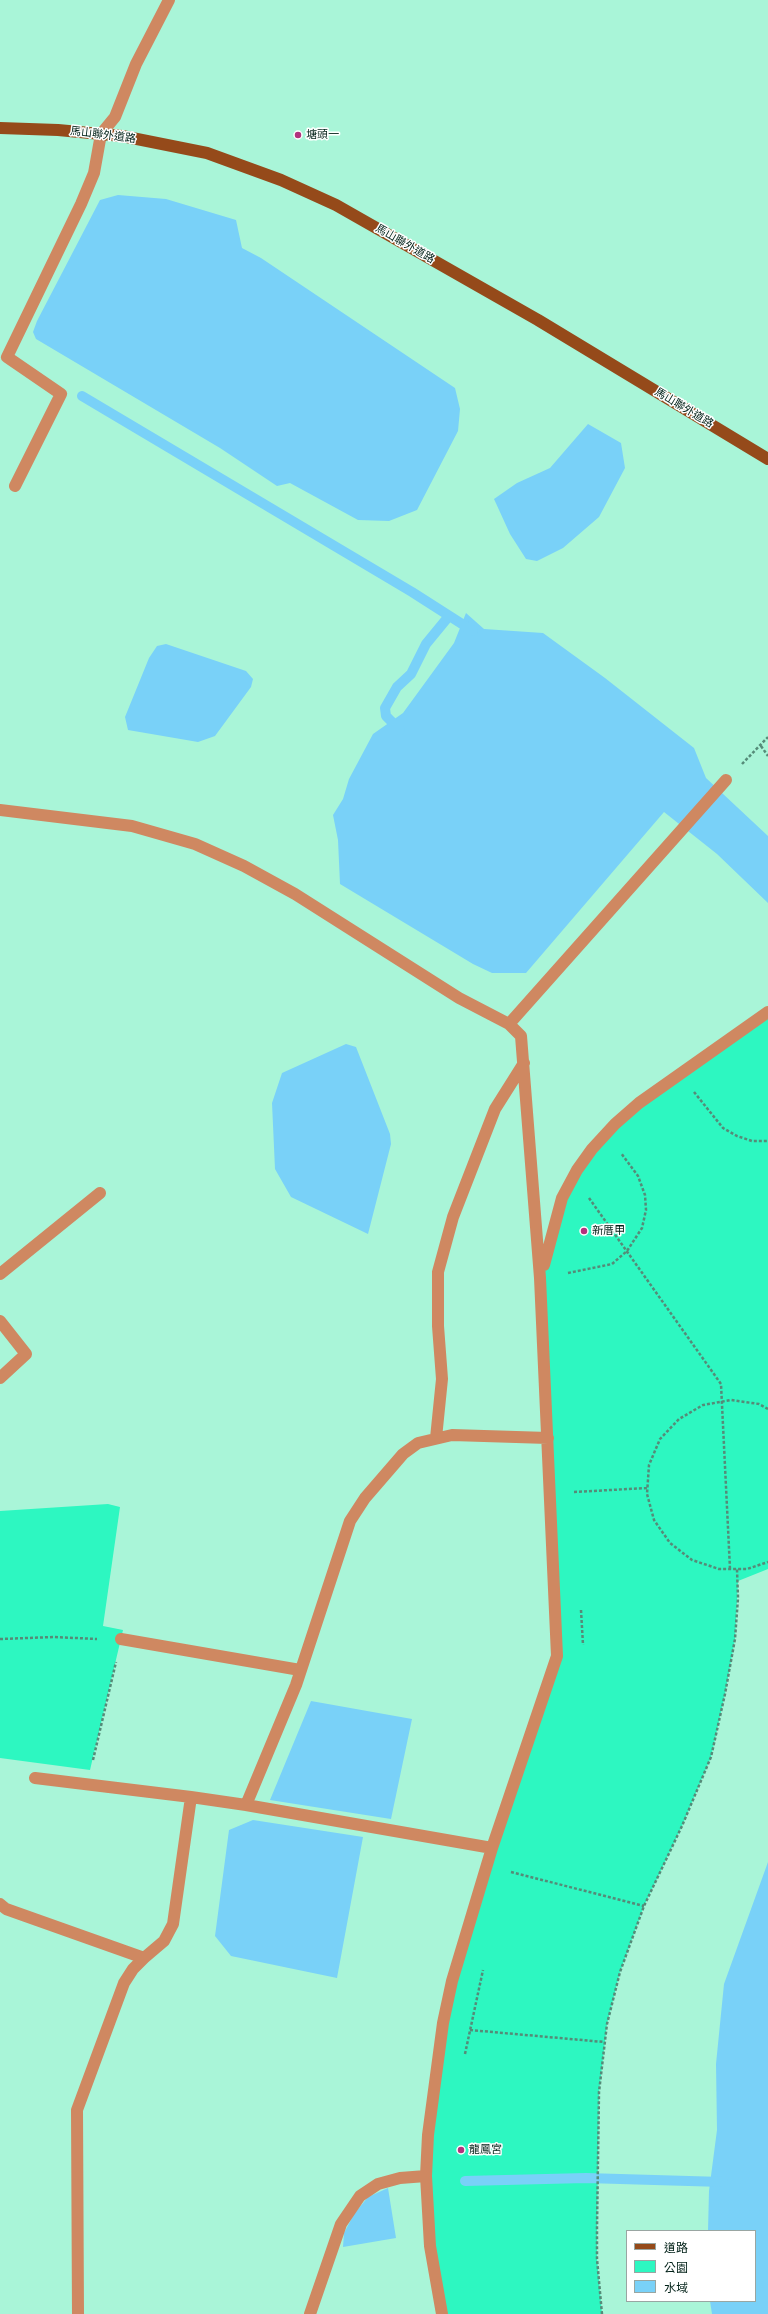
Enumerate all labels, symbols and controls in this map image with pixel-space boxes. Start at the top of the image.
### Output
street label: 馬山聯外道路 [69,124,137,146]
place label: 塘頭一 [306,128,339,142]
marker: 塘頭一 [293,130,303,140]
street label: 馬山聯外道路 [373,222,437,266]
street label: 馬山聯外道路 [652,385,716,431]
place label: 新厝甲 [592,1224,625,1238]
marker: 新厝甲 [579,1226,589,1236]
place label: 龍鳳宮 [469,2143,502,2157]
marker: 龍鳳宮 [456,2145,466,2155]
legend [626,2230,756,2302]
text: 道路 [664,2240,688,2255]
text: 公園 [664,2260,688,2275]
text: 水域 [664,2280,688,2295]

